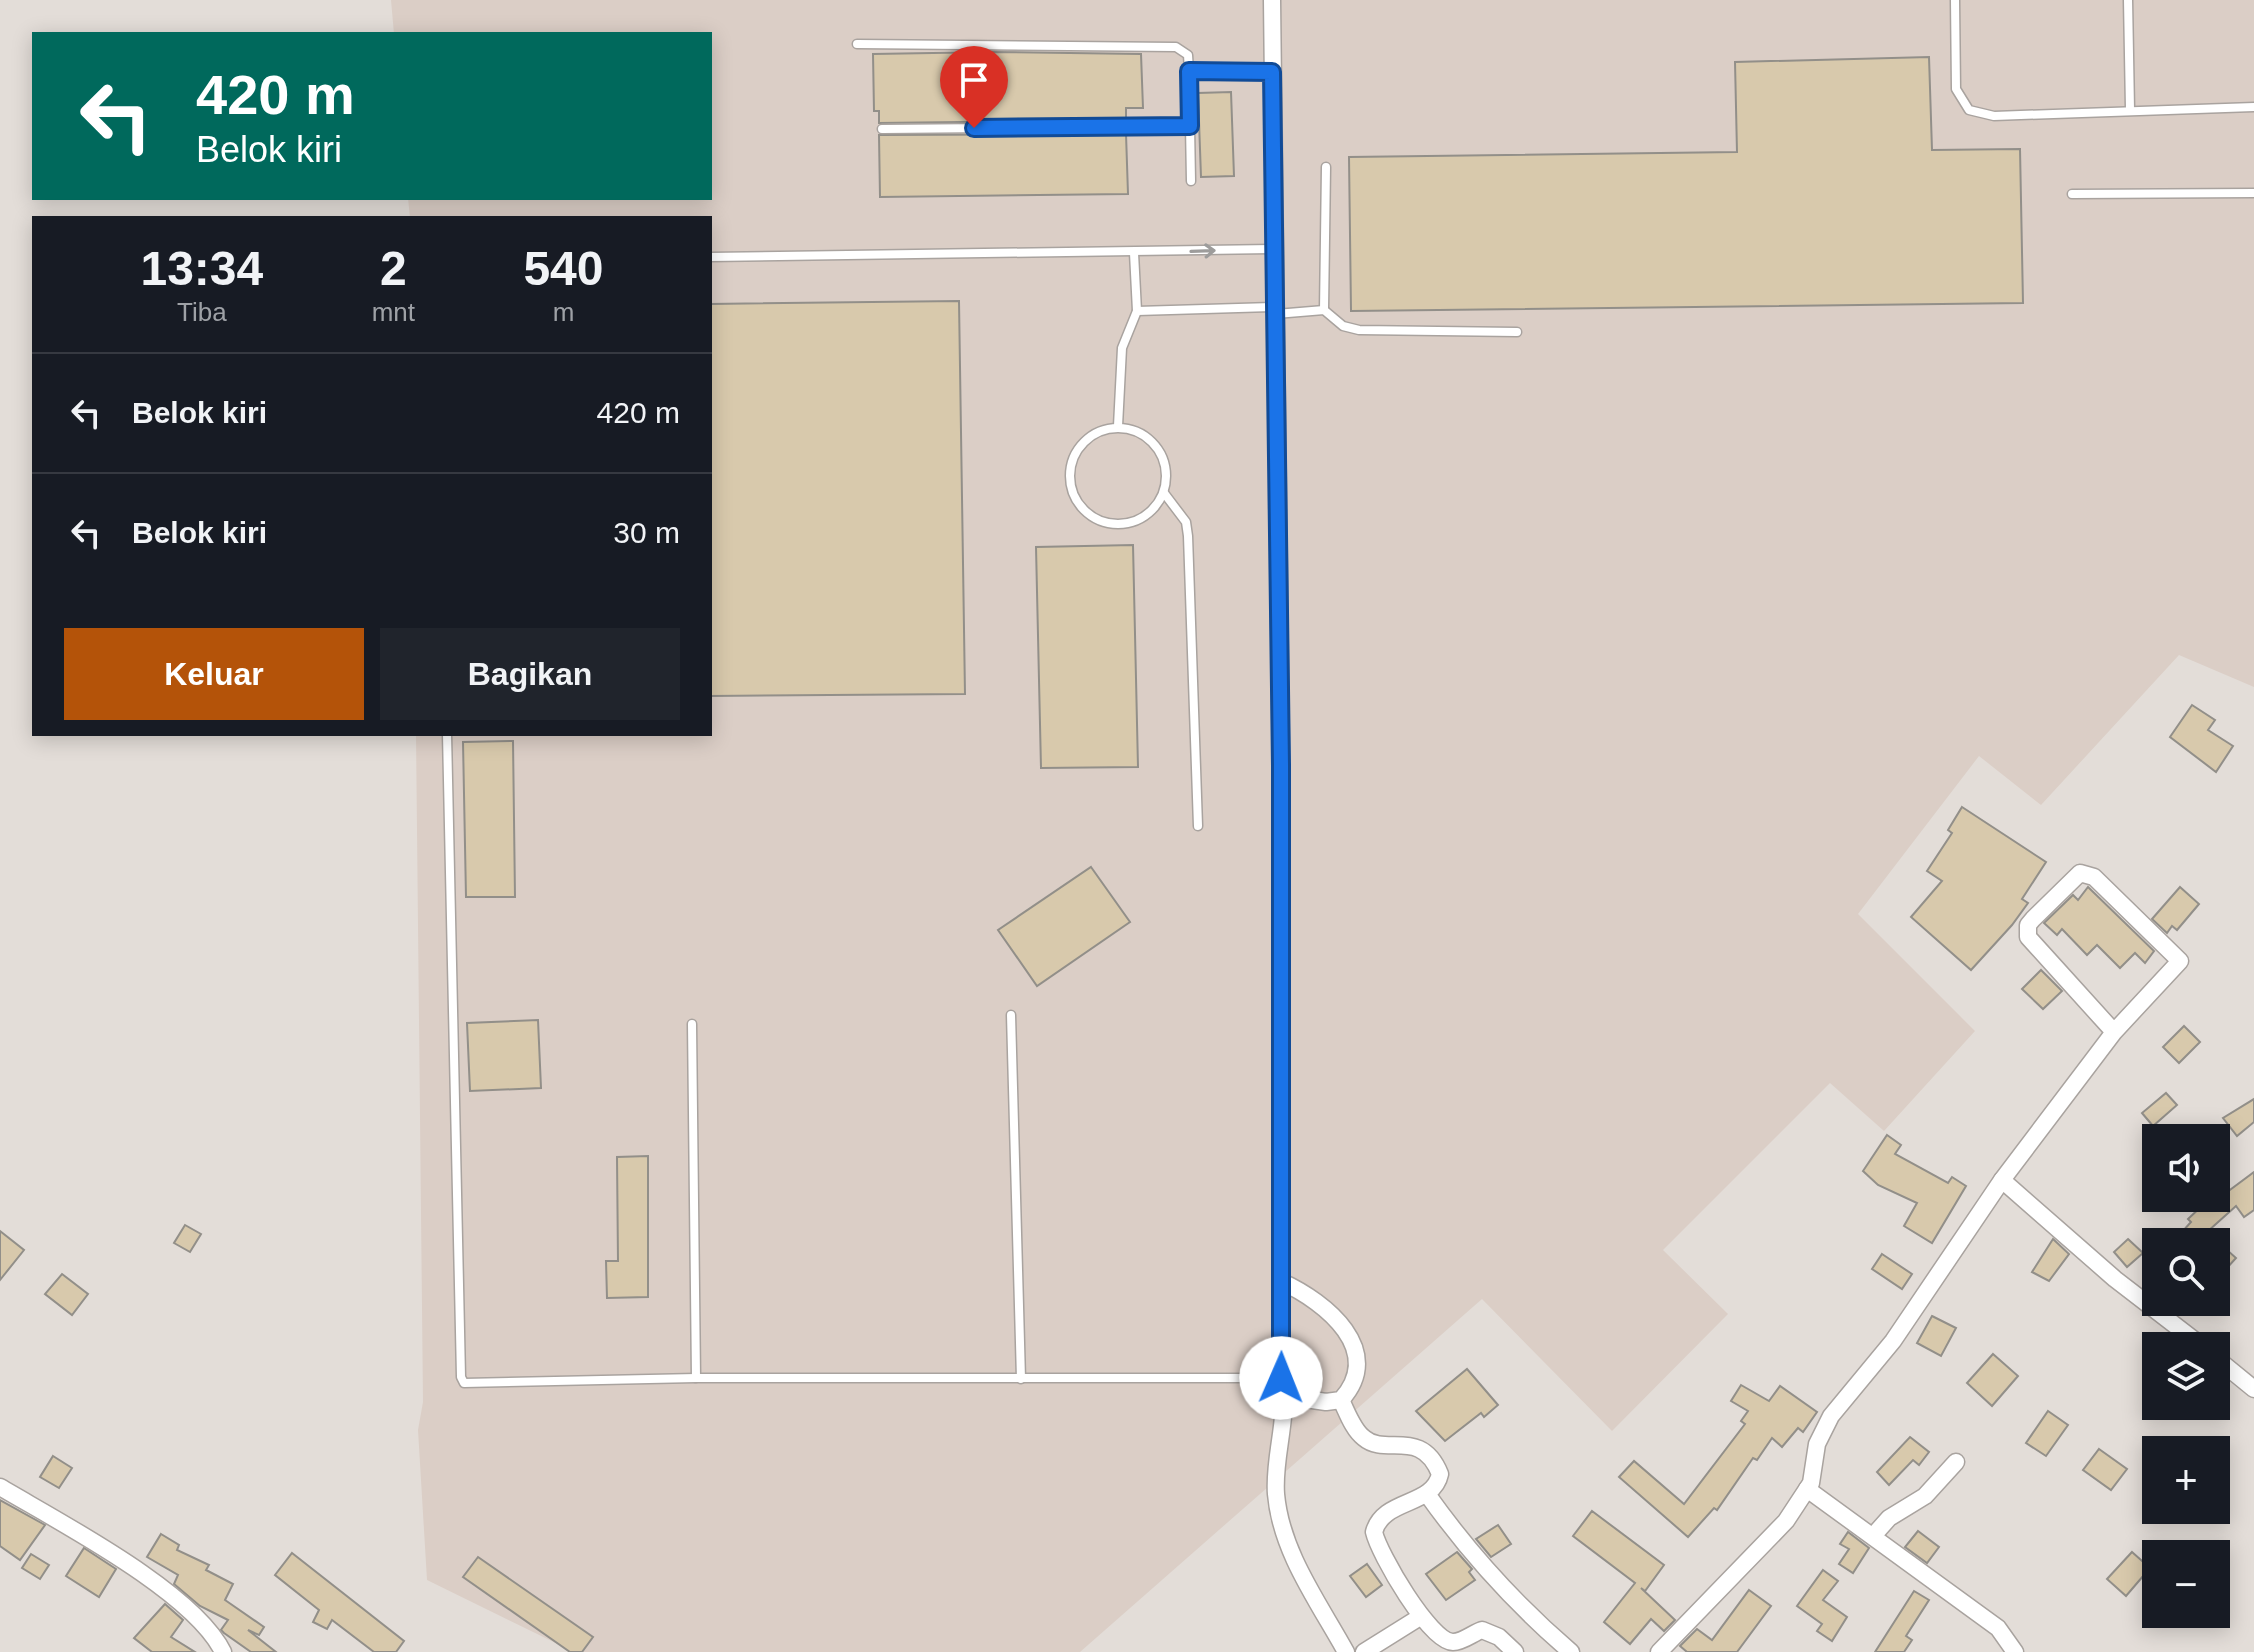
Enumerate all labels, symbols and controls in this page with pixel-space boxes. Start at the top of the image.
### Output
pin [940,46,1008,128]
icon: arrive [952,58,996,102]
text: 420 m [196,63,355,126]
icon: left [64,64,168,168]
text: Belok kiri [196,129,342,170]
text: 13:34 [140,242,263,295]
text: 2 [380,242,407,295]
text: 540 [523,242,604,295]
one-way arrow [1189,243,1216,259]
text: Tiba [177,297,227,327]
text: mnt [372,297,415,327]
text: m [553,297,574,327]
icon: left [64,391,108,435]
text: Belok kiri [132,396,267,429]
text: 420 m [597,396,680,429]
icon: left [64,511,108,555]
text: Belok kiri [132,516,267,549]
text: 30 m [613,516,680,549]
button: Keluar [64,628,364,720]
button: Bagikan [380,628,680,720]
map controls [2142,1124,2230,1628]
button: sound [2142,1124,2230,1212]
button: search [2142,1228,2230,1316]
button: layers [2142,1332,2230,1420]
position arrow [1239,1336,1323,1420]
button: + [2142,1436,2230,1524]
button: − [2142,1540,2230,1628]

